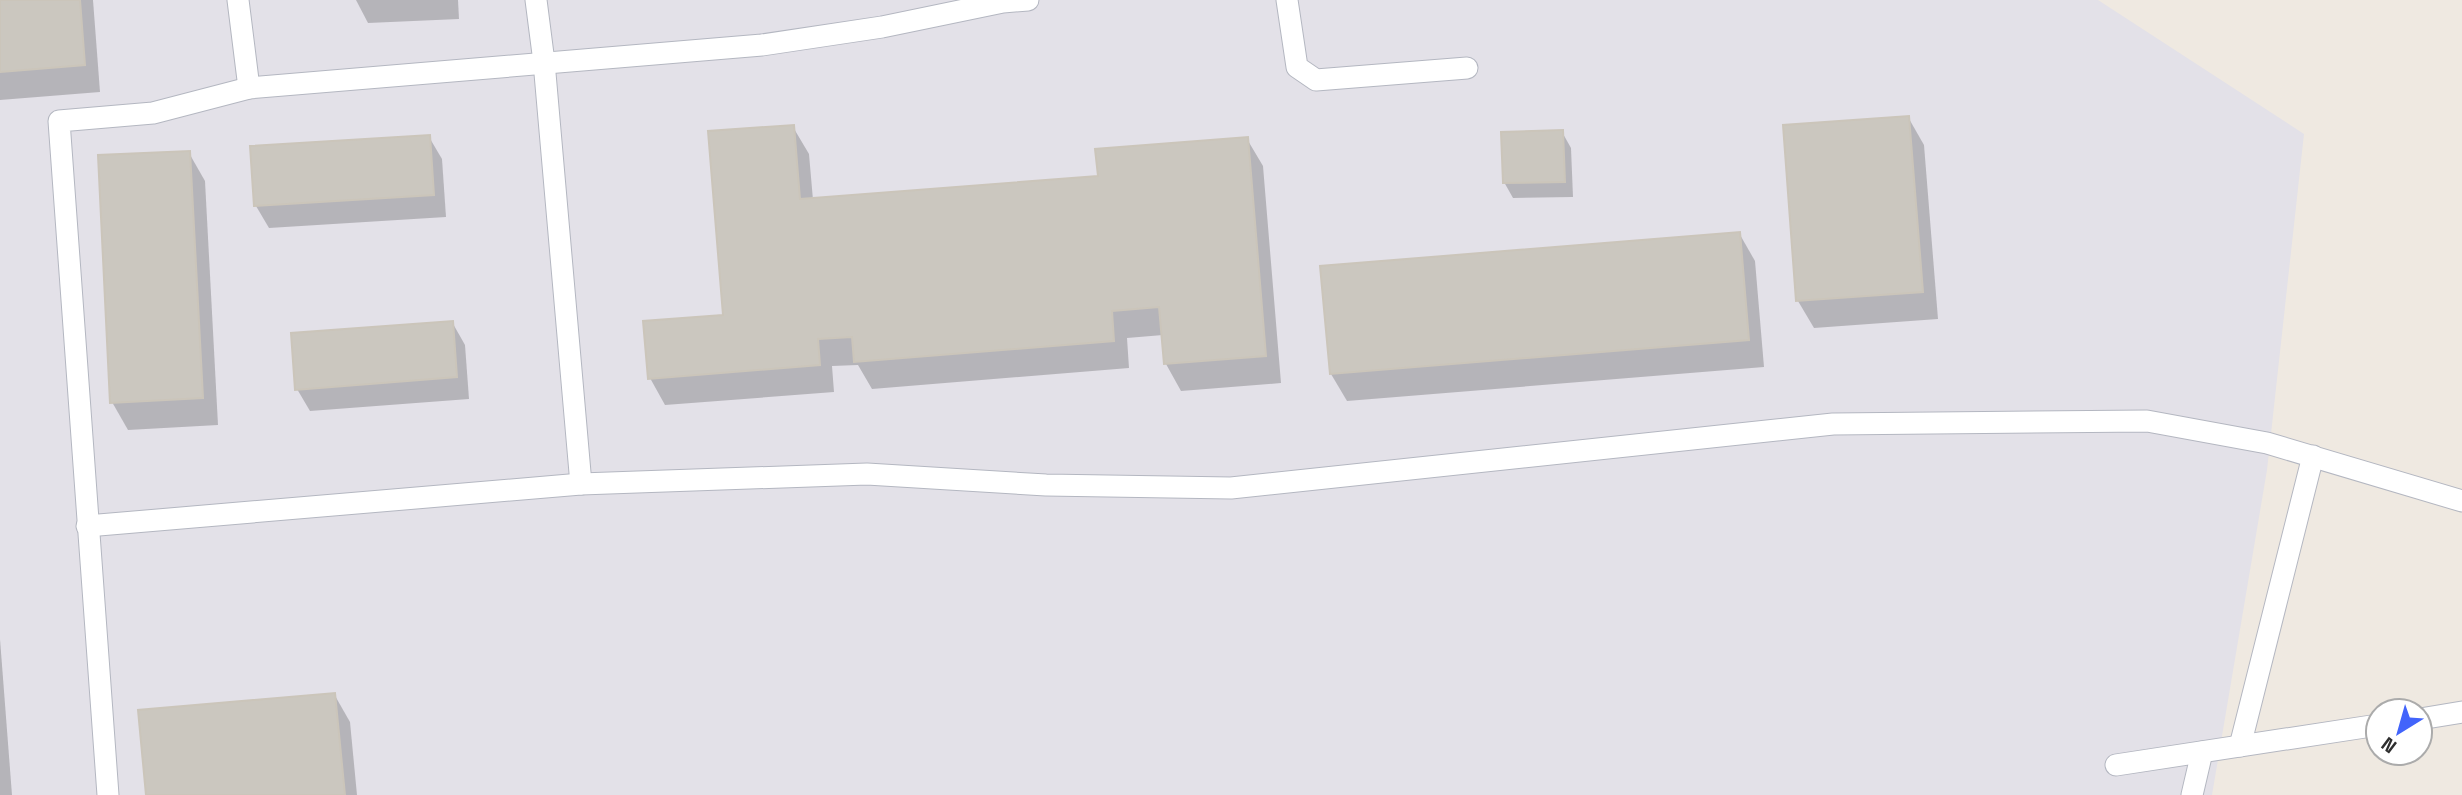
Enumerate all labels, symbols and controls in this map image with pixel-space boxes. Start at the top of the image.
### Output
north arrow [2364,697,2434,767]
text: N [2376,731,2402,759]

